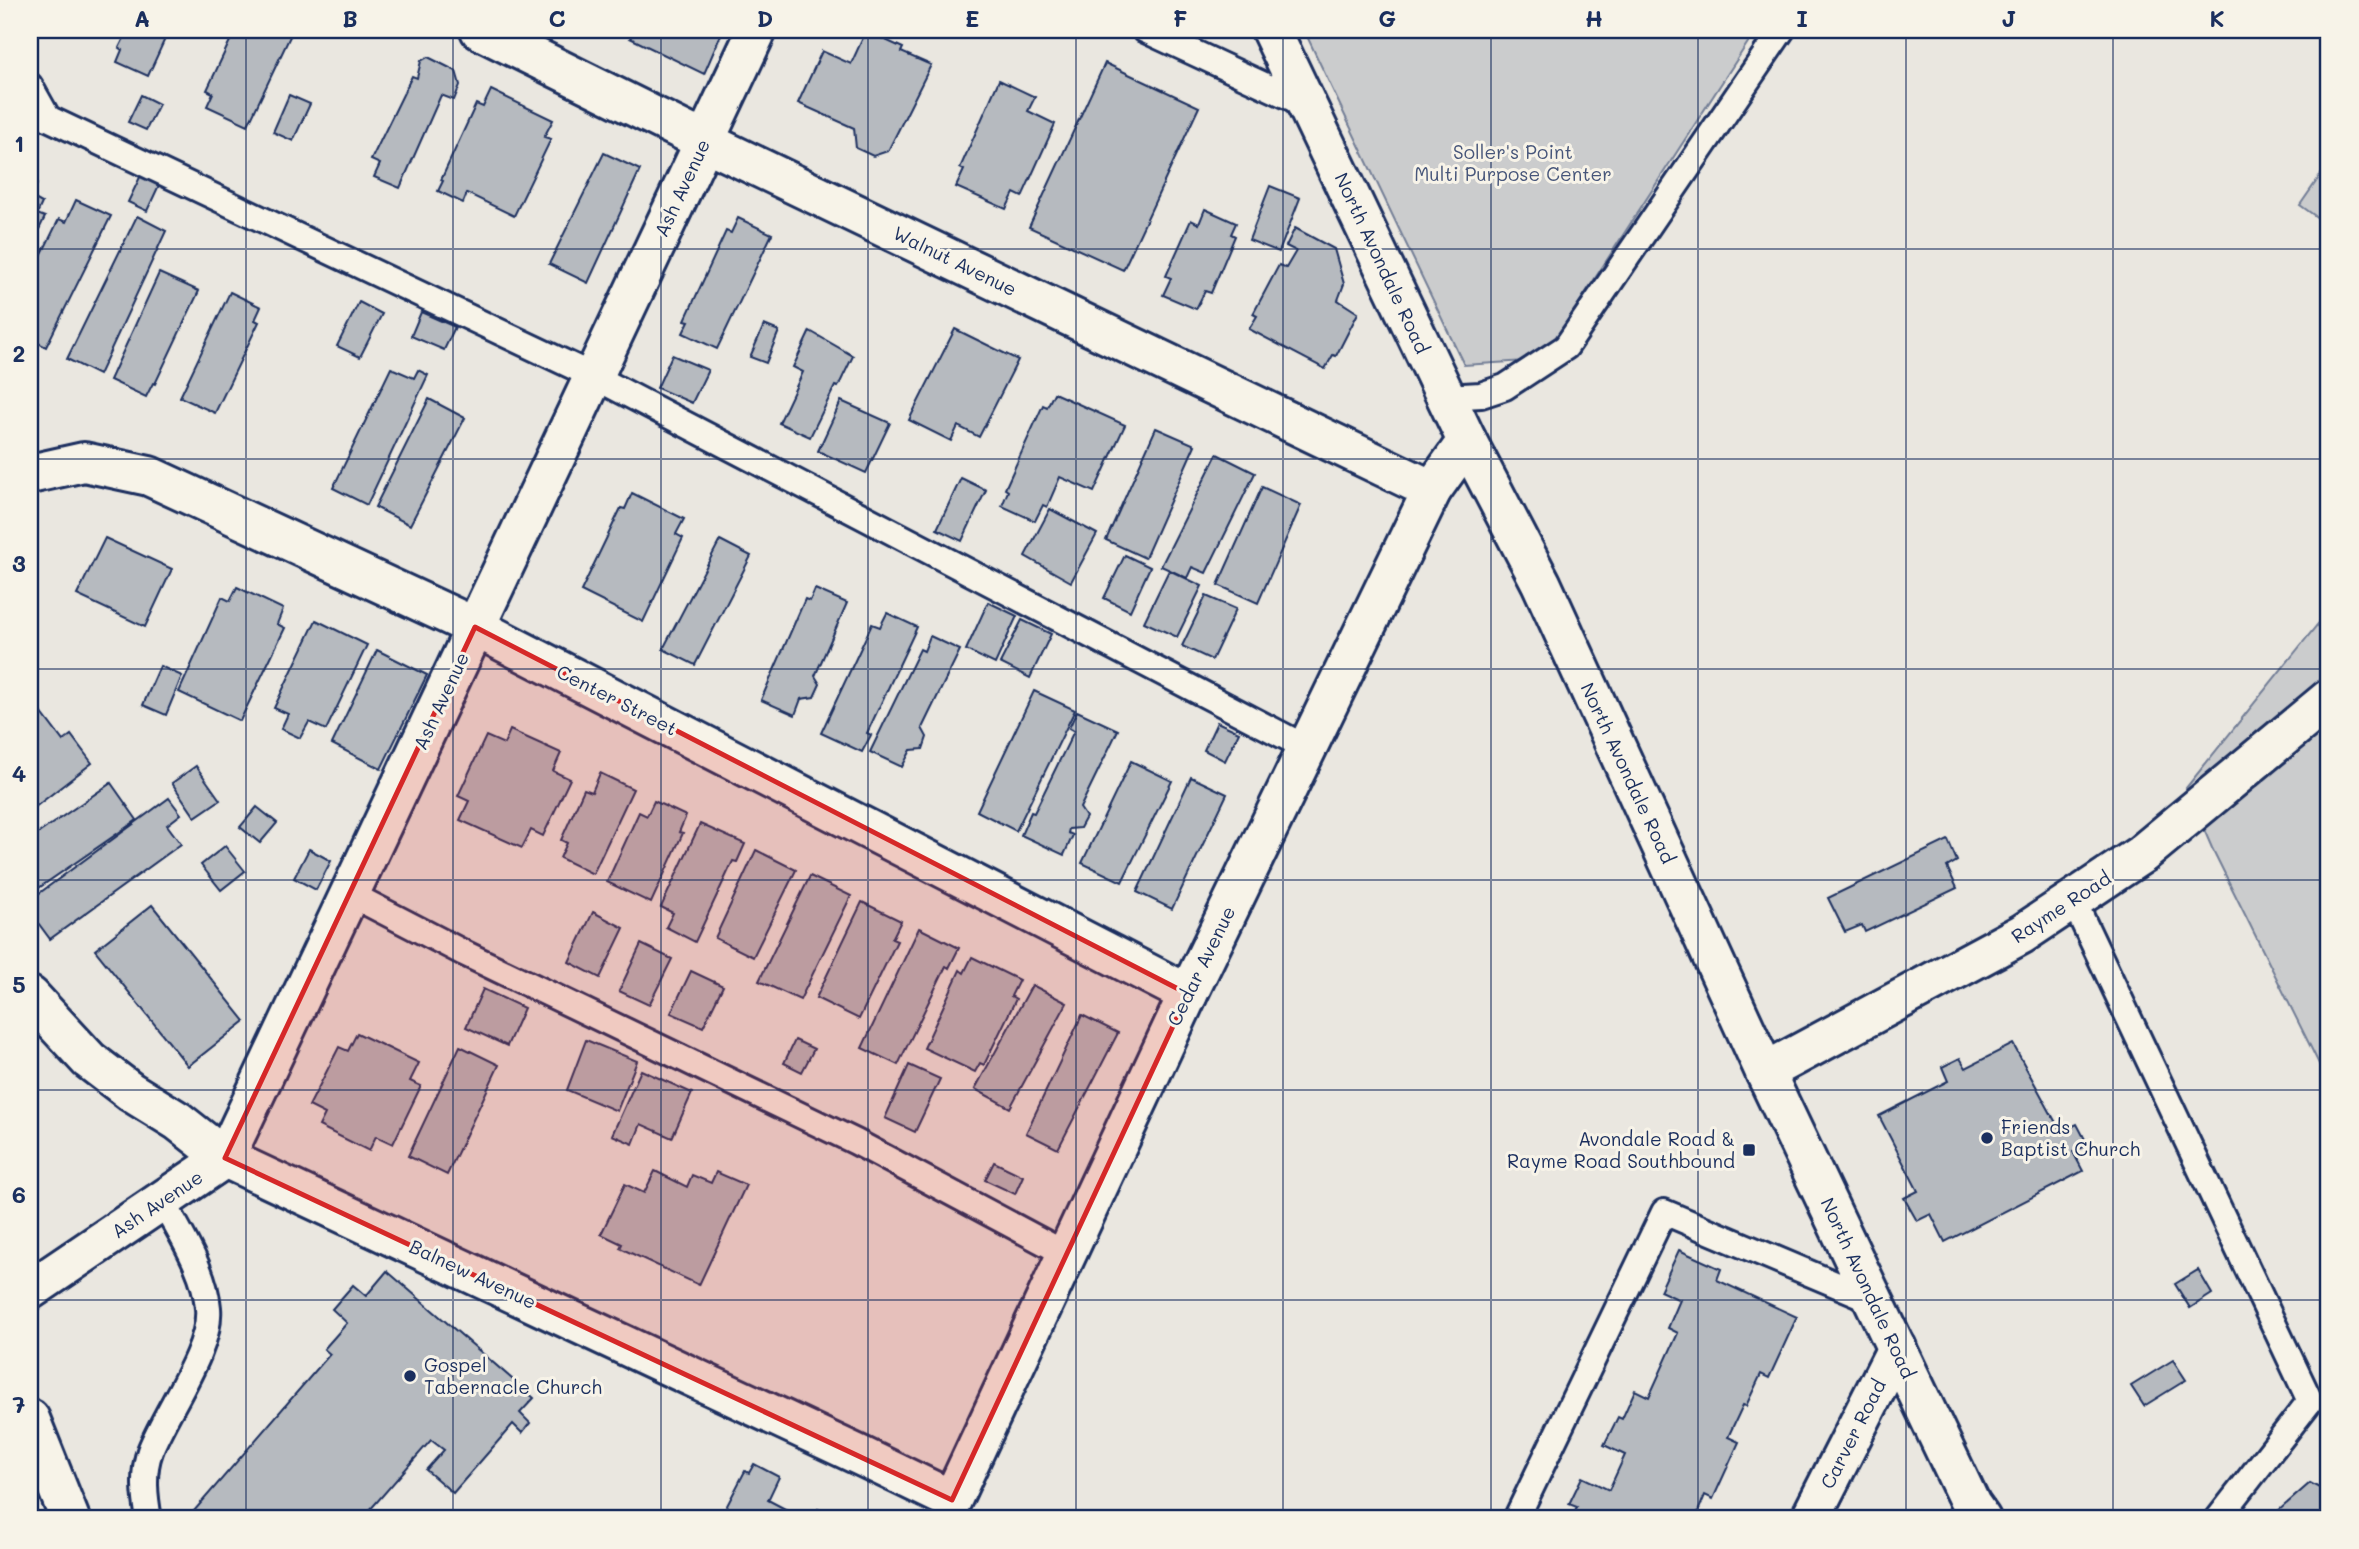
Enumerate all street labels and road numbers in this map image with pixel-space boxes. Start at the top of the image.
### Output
street label: Ash Avenue [648,135,715,241]
street label: North Avondale Road [1330,168,1435,357]
street label: Walnut Avenue [889,220,1021,301]
street label: Ash Avenue [407,648,474,754]
street label: Center Street [553,658,682,741]
street label: North Avondale Road [1576,678,1681,867]
street label: Rayme Road [2006,865,2115,948]
street label: Cedar Avenue [1161,902,1240,1030]
street label: Ash Avenue [106,1164,207,1243]
street label: North Avondale Road [1816,1193,1921,1382]
street label: Balnew Avenue [406,1233,541,1314]
street label: Carver Road [1814,1375,1891,1493]

